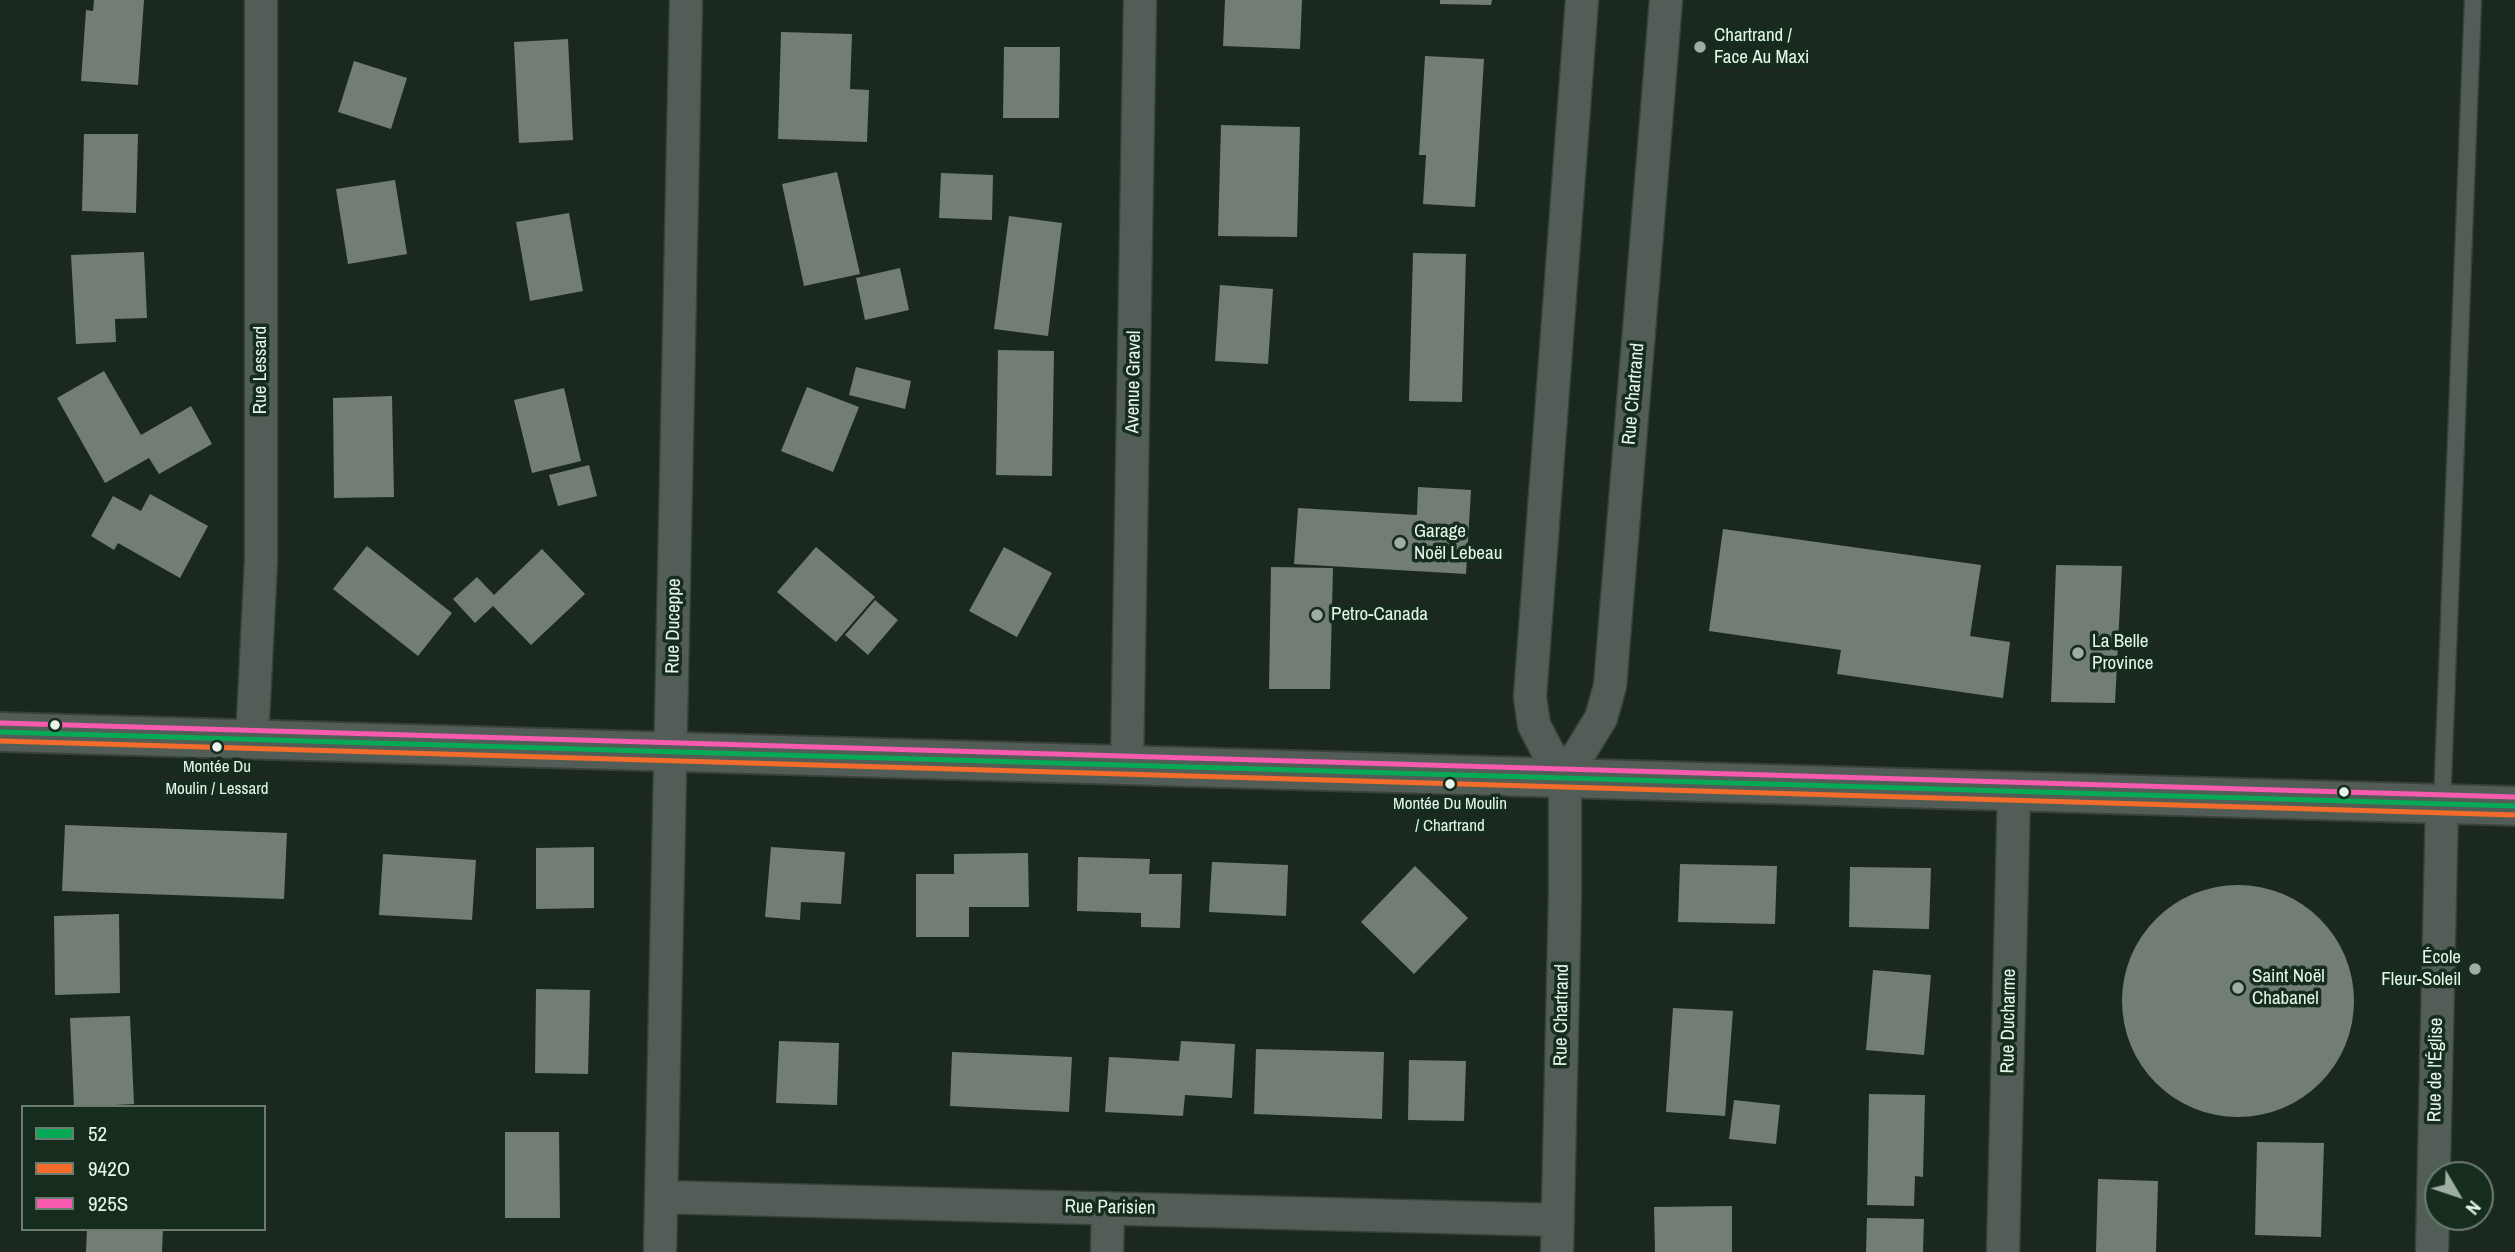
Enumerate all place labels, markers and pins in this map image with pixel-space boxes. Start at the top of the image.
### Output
place label: Chartrand / Face Au Maxi [1714,25,1809,69]
marker: Chartrand / Face Au Maxi [1692,39,1708,55]
place label: Garage Noël Lebeau [1414,521,1502,565]
marker: Garage Noël Lebeau [1392,535,1408,551]
place label: Petro-Canada [1331,604,1428,626]
marker: Petro-Canada [1309,607,1325,623]
place label: La Belle Province [2092,631,2153,675]
marker: La Belle Province [2070,645,2086,661]
unlabelled marker [48,718,62,732]
marker: Montée Du Moulin / Lessard [210,740,224,754]
place label: Montée Du Moulin / Lessard [165,757,269,797]
marker: Montée Du Moulin / Chartrand [1443,777,1457,791]
unlabelled marker [2337,785,2351,799]
place label: Montée Du Moulin / Chartrand [1393,794,1507,834]
place label: École Fleur-Soleil [2381,947,2461,991]
marker: École Fleur-Soleil [2467,961,2483,977]
place label: Saint Noël Chabanel [2252,966,2325,1010]
marker: Saint Noël Chabanel [2230,980,2246,996]

